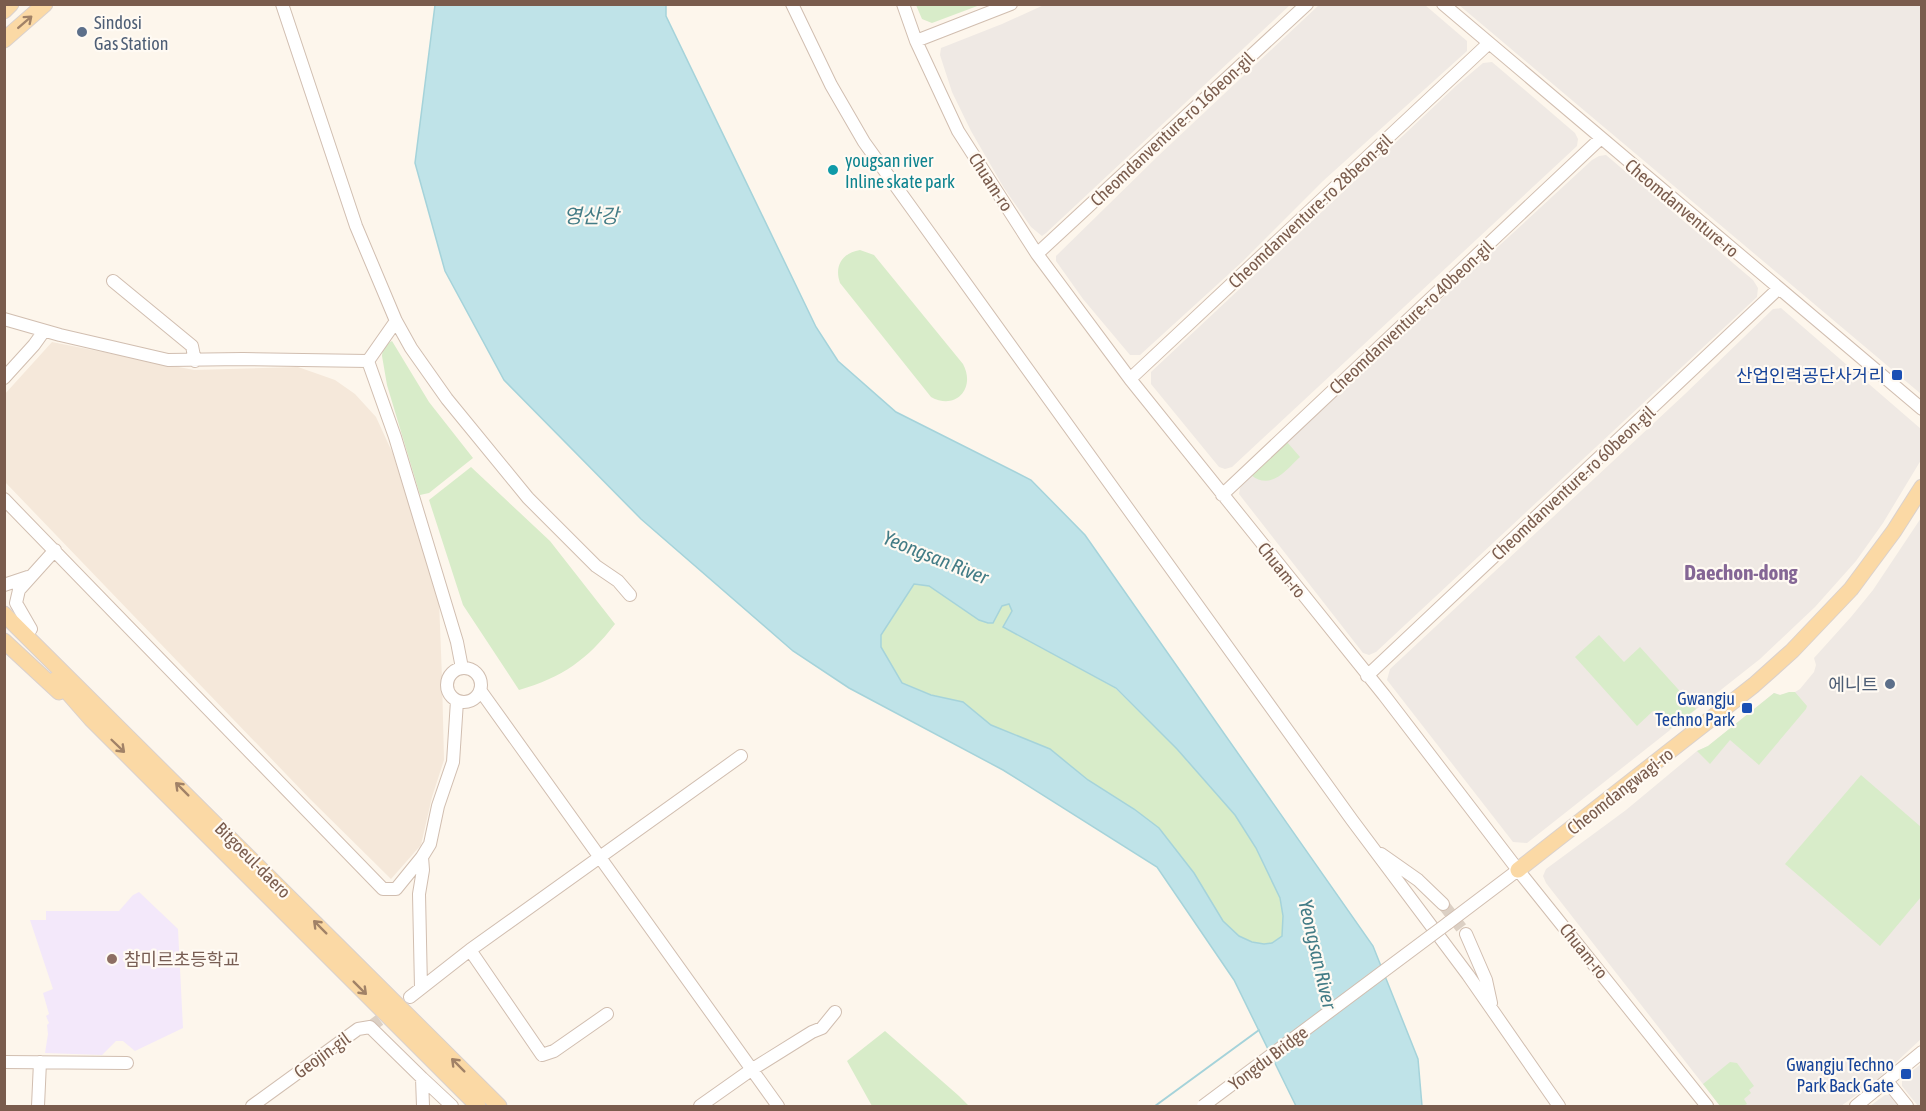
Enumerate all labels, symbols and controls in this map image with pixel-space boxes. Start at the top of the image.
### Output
place label: Sindosi Gas Station [94,12,168,54]
one-way arrow [17,15,32,29]
marker: Sindosi Gas Station [75,25,89,39]
street label: Cheomdanventure-ro 16beon-gil [1086,47,1258,210]
street label: Cheomdanventure-ro 28beon-gil [1224,129,1396,292]
street label: Chuam-ro [964,149,1018,215]
place label: yougsan river Inline skate park [845,150,955,192]
street label: Cheomdanventure-ro [1621,154,1743,262]
marker: yougsan river Inline skate park [826,163,840,177]
water label: 영산강 [563,204,621,227]
street label: Cheomdanventure-ro 40beon-gil [1325,235,1497,398]
place label: 산업인력공단사거리 [1736,365,1885,386]
marker: 산업인력공단사거리 [1890,368,1904,382]
street label: Cheomdanventure-ro 60beon-gil [1487,401,1659,564]
water label: Yeongsan River [880,525,993,589]
street label: Chuam-ro [1253,538,1311,602]
district label: Daechon-dong [1684,560,1799,584]
place label: 에니트 [1828,674,1878,695]
marker: 에니트 [1883,677,1897,691]
place label: Gwangju Techno Park [1655,688,1735,730]
marker: Gwangju Techno Park [1740,701,1754,715]
one-way arrow [111,739,126,753]
street label: Cheomdangwagi-ro [1563,743,1677,839]
one-way arrow [175,782,190,797]
street label: Bitgoeul-daero [211,818,295,902]
water label: Yeongsan River [1294,897,1342,1012]
street label: Chuam-ro [1555,919,1613,983]
one-way arrow [313,920,328,935]
place label: 참미르초등학교 [124,949,240,970]
marker: 참미르초등학교 [105,952,119,966]
one-way arrow [352,981,367,996]
street label: Yongdu Bridge [1224,1022,1312,1094]
street label: Geojin-gil [290,1027,354,1082]
place label: Gwangju Techno Park Back Gate [1786,1054,1894,1096]
one-way arrow [450,1058,465,1073]
marker: Gwangju Techno Park Back Gate [1899,1067,1913,1081]

